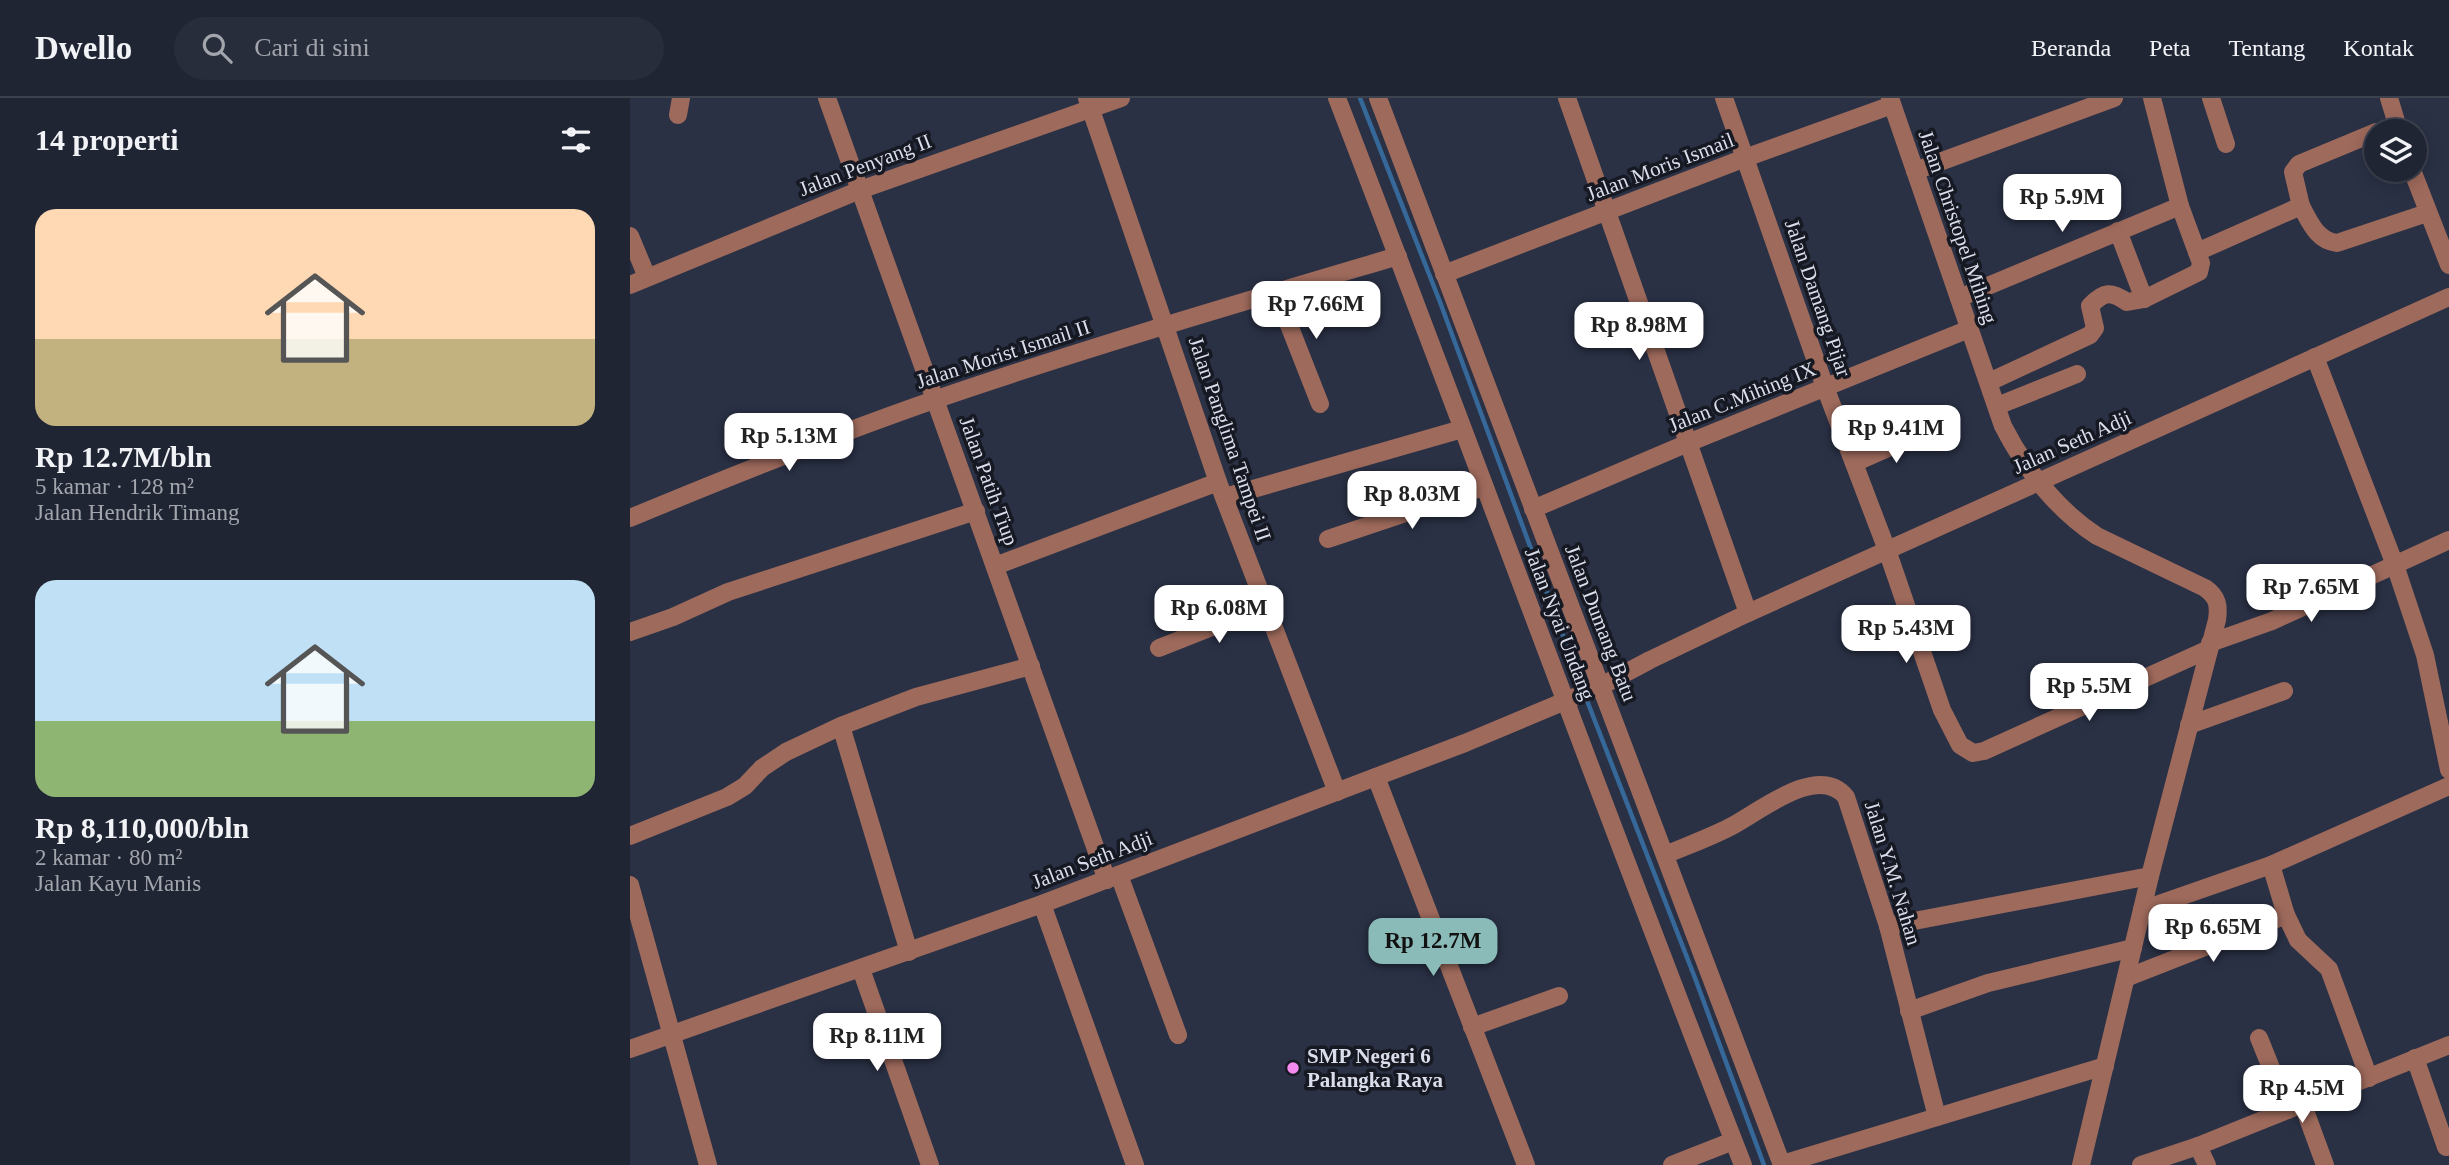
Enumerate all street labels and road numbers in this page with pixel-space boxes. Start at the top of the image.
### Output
street label: Jalan Christopel Mihing [1914,127,2003,327]
street label: Jalan Moris Ismail [1583,128,1737,206]
street label: Jalan Penyang II [795,129,935,201]
street label: Jalan Damang Pijar [1780,216,1856,380]
street label: Jalan Morist Ismail II [913,315,1093,393]
street label: Jalan Panglima Tampei II [1184,334,1276,544]
street label: Jalan C.Mihing IX [1665,356,1819,438]
street label: Jalan Seth Adji [2009,405,2135,479]
street label: Jalan Patih Tiup [955,413,1023,549]
street label: Jalan Dumang Batu [1560,541,1642,705]
street label: Jalan Nyai Undang [1520,545,1600,704]
street label: Jalan Y.M. Nahan [1860,798,1926,948]
street label: Jalan Seth Adji [1028,826,1156,894]

